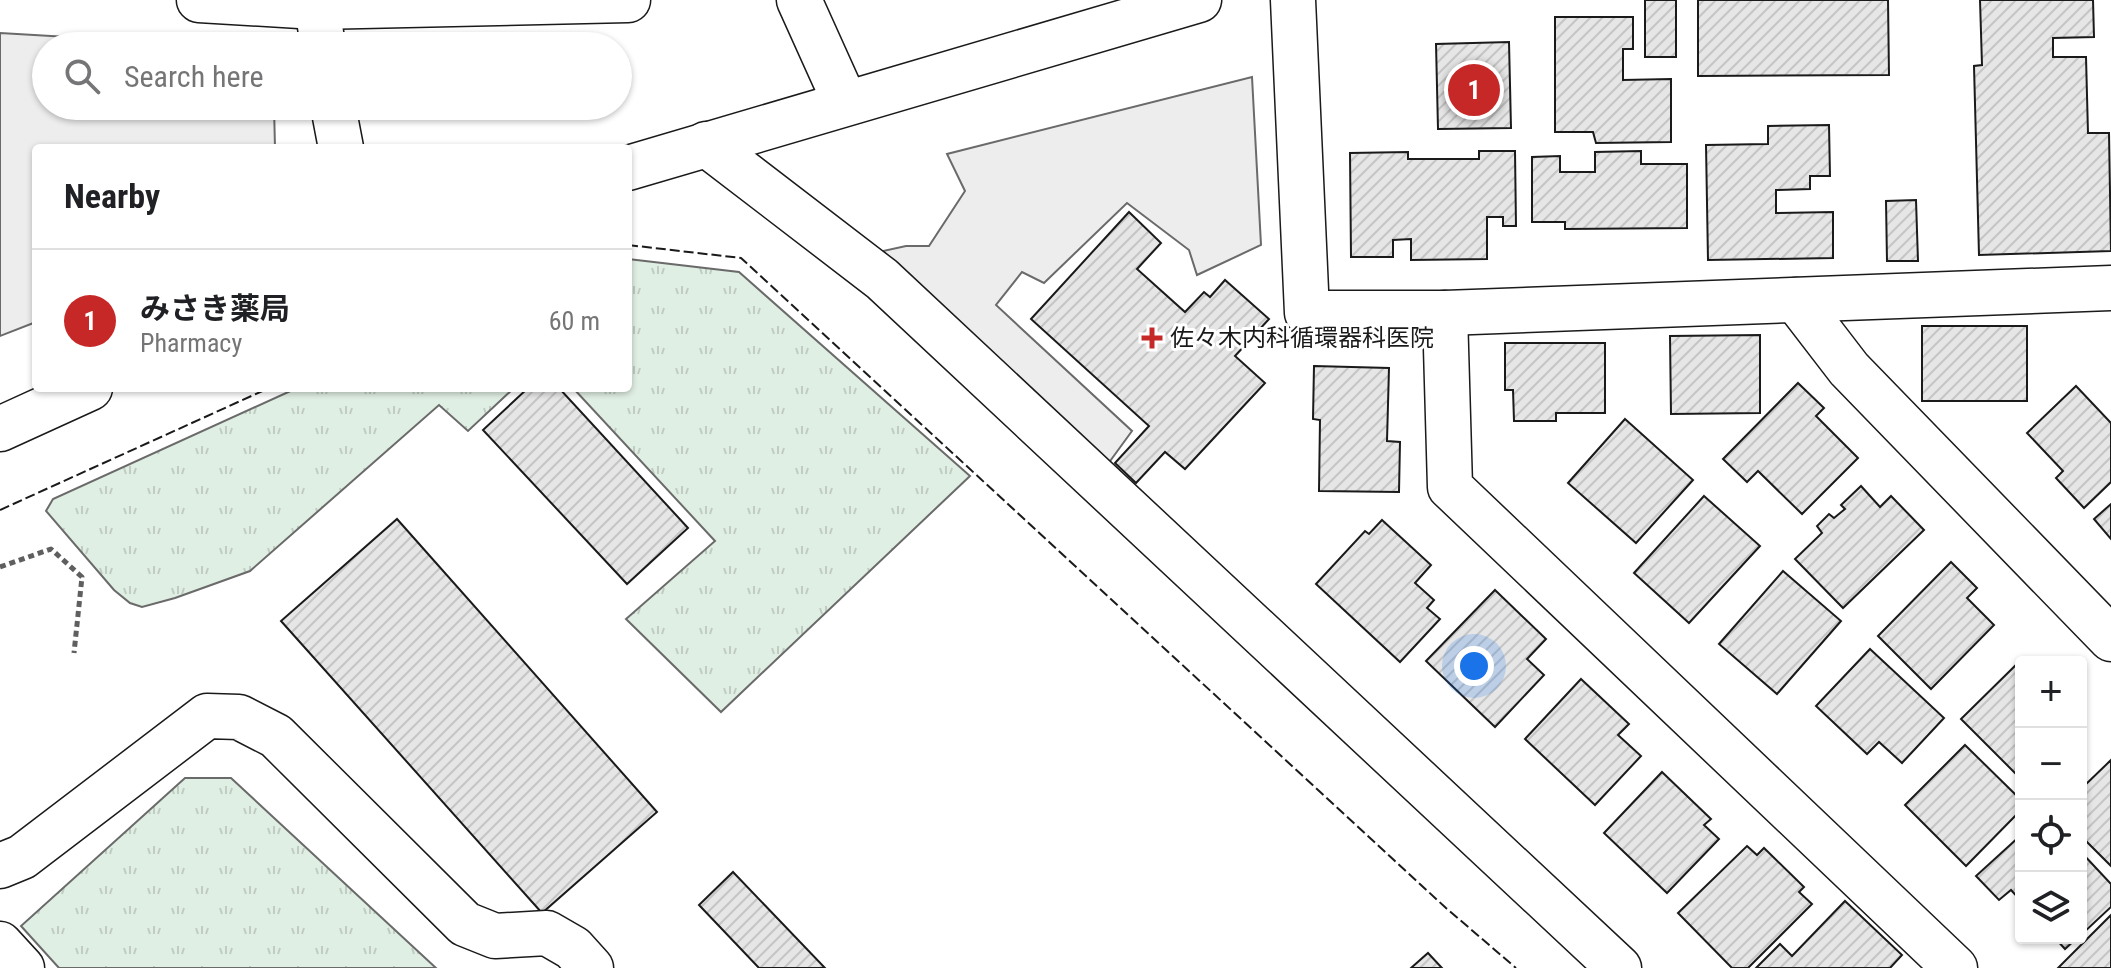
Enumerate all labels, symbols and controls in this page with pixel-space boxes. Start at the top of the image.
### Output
search box [32,32,632,120]
icon: search [60,54,104,98]
text: Search here [124,59,264,94]
pin: 1 [1448,60,1500,120]
text: Nearby [64,176,160,216]
text: みさき薬局 [140,291,290,326]
text: 1 [83,306,97,336]
text: 60 m [549,306,600,336]
place label: 佐々木内科循環器科医院 [1170,324,1434,352]
marker: 佐々木内科循環器科医院 [1141,327,1163,349]
text: Pharmacy [140,328,242,358]
your location [1454,646,1494,686]
map controls [2015,656,2087,944]
button: + [2015,656,2087,728]
button: − [2015,728,2087,800]
button: locate [2015,800,2087,872]
button: layers [2015,872,2087,944]

